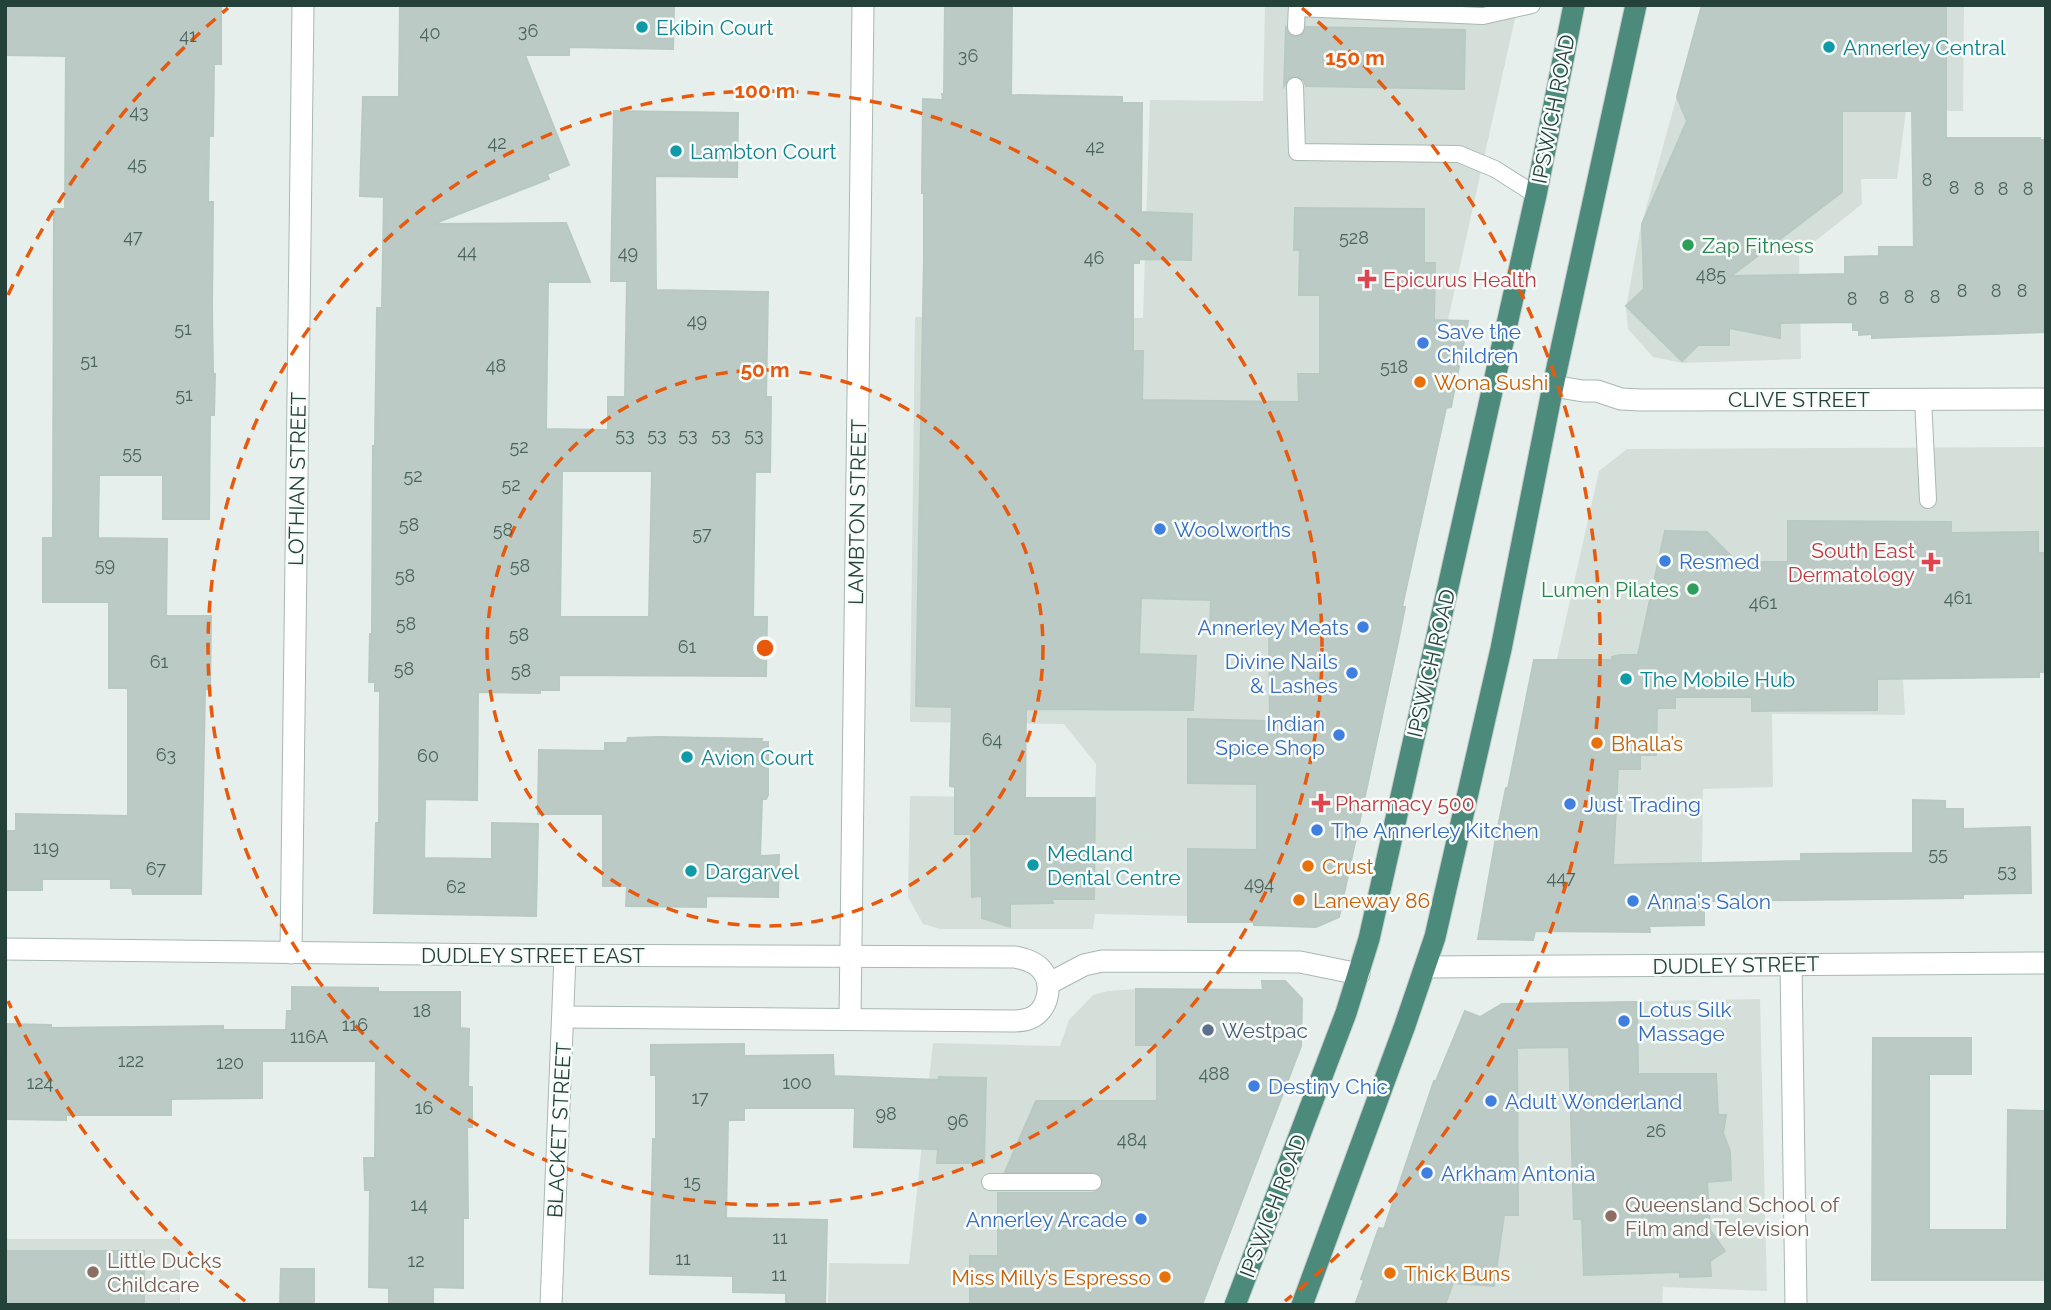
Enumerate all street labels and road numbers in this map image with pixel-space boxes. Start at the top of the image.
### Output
street label: IPSWICH ROAD [1526,32,1580,186]
street label: CLIVE STREET [1728,387,1870,412]
street label: LOTHIAN STREET [283,392,311,566]
street label: LAMBTON STREET [843,419,871,605]
street label: IPSWICH ROAD [1402,586,1460,740]
street label: DUDLEY STREET EAST [421,943,645,968]
street label: DUDLEY STREET [1652,951,1820,979]
street label: BLACKET STREET [542,1041,576,1218]
street label: IPSWICH ROAD [1234,1131,1312,1281]

